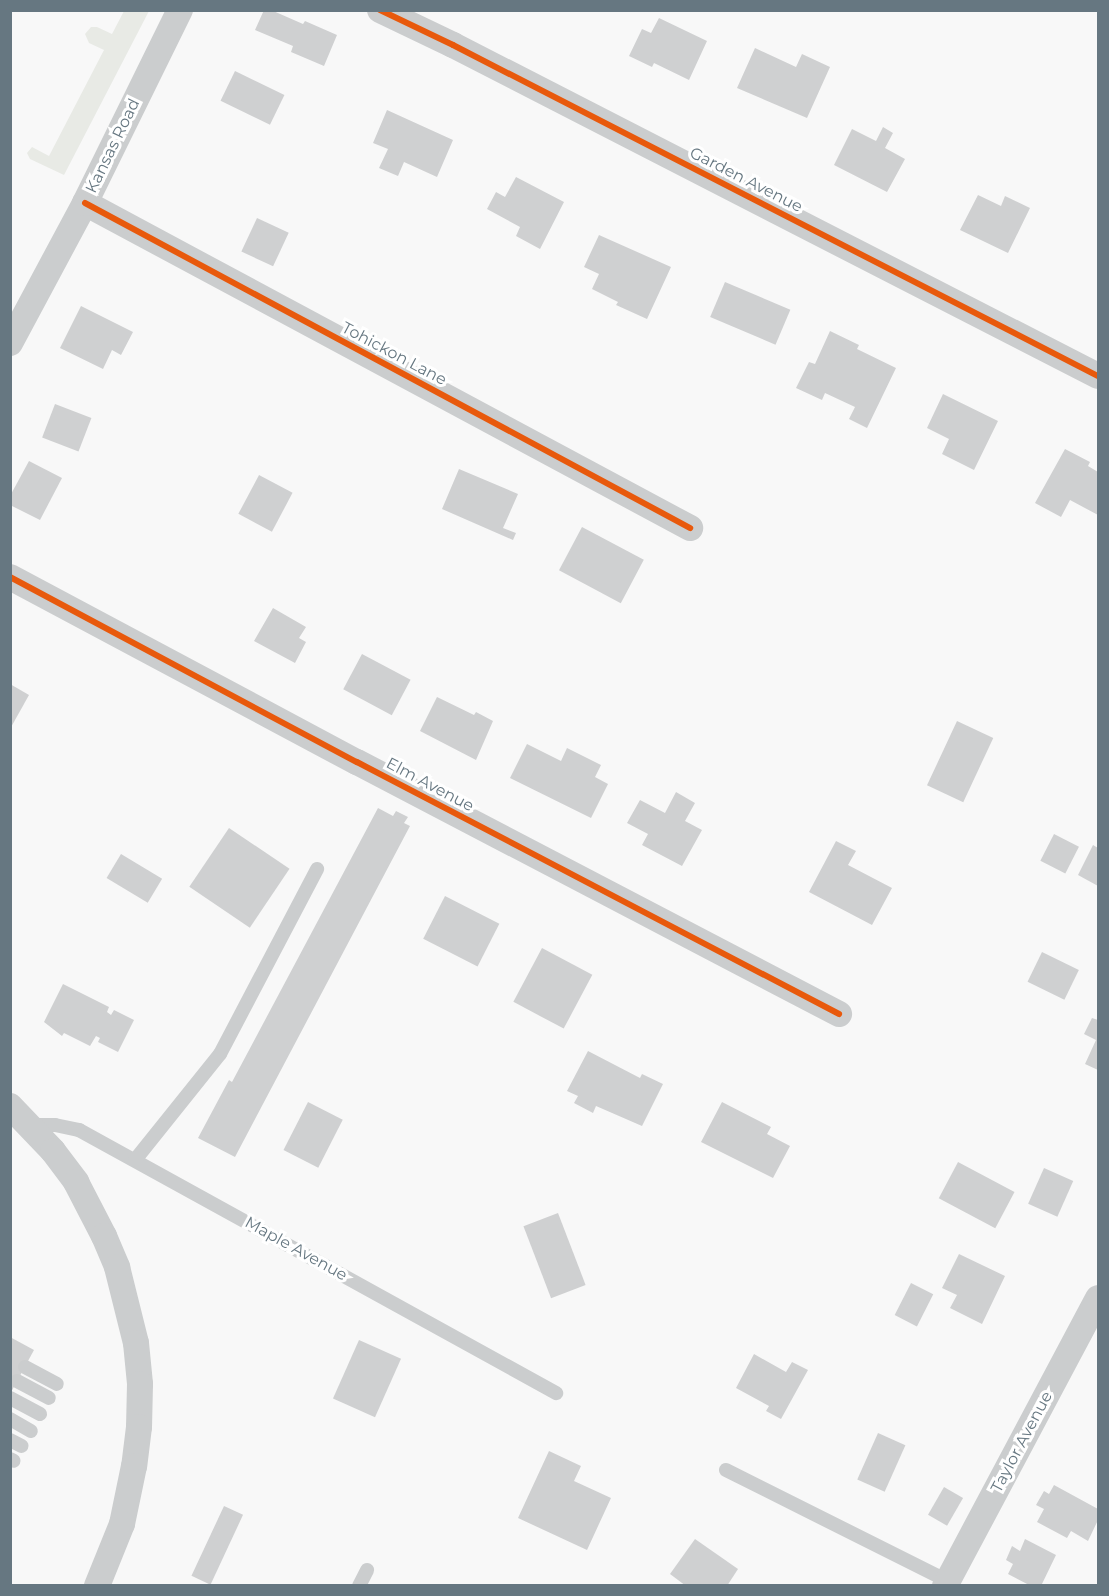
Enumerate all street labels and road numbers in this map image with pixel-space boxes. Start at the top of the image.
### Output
street label: Kansas Road [82,96,144,196]
street label: Garden Avenue [686,143,806,217]
street label: Tohickon Lane [338,318,450,390]
street label: Elm Avenue [383,754,477,816]
street label: Maple Avenue [241,1213,351,1285]
street label: Taylor Avenue [987,1388,1057,1496]

